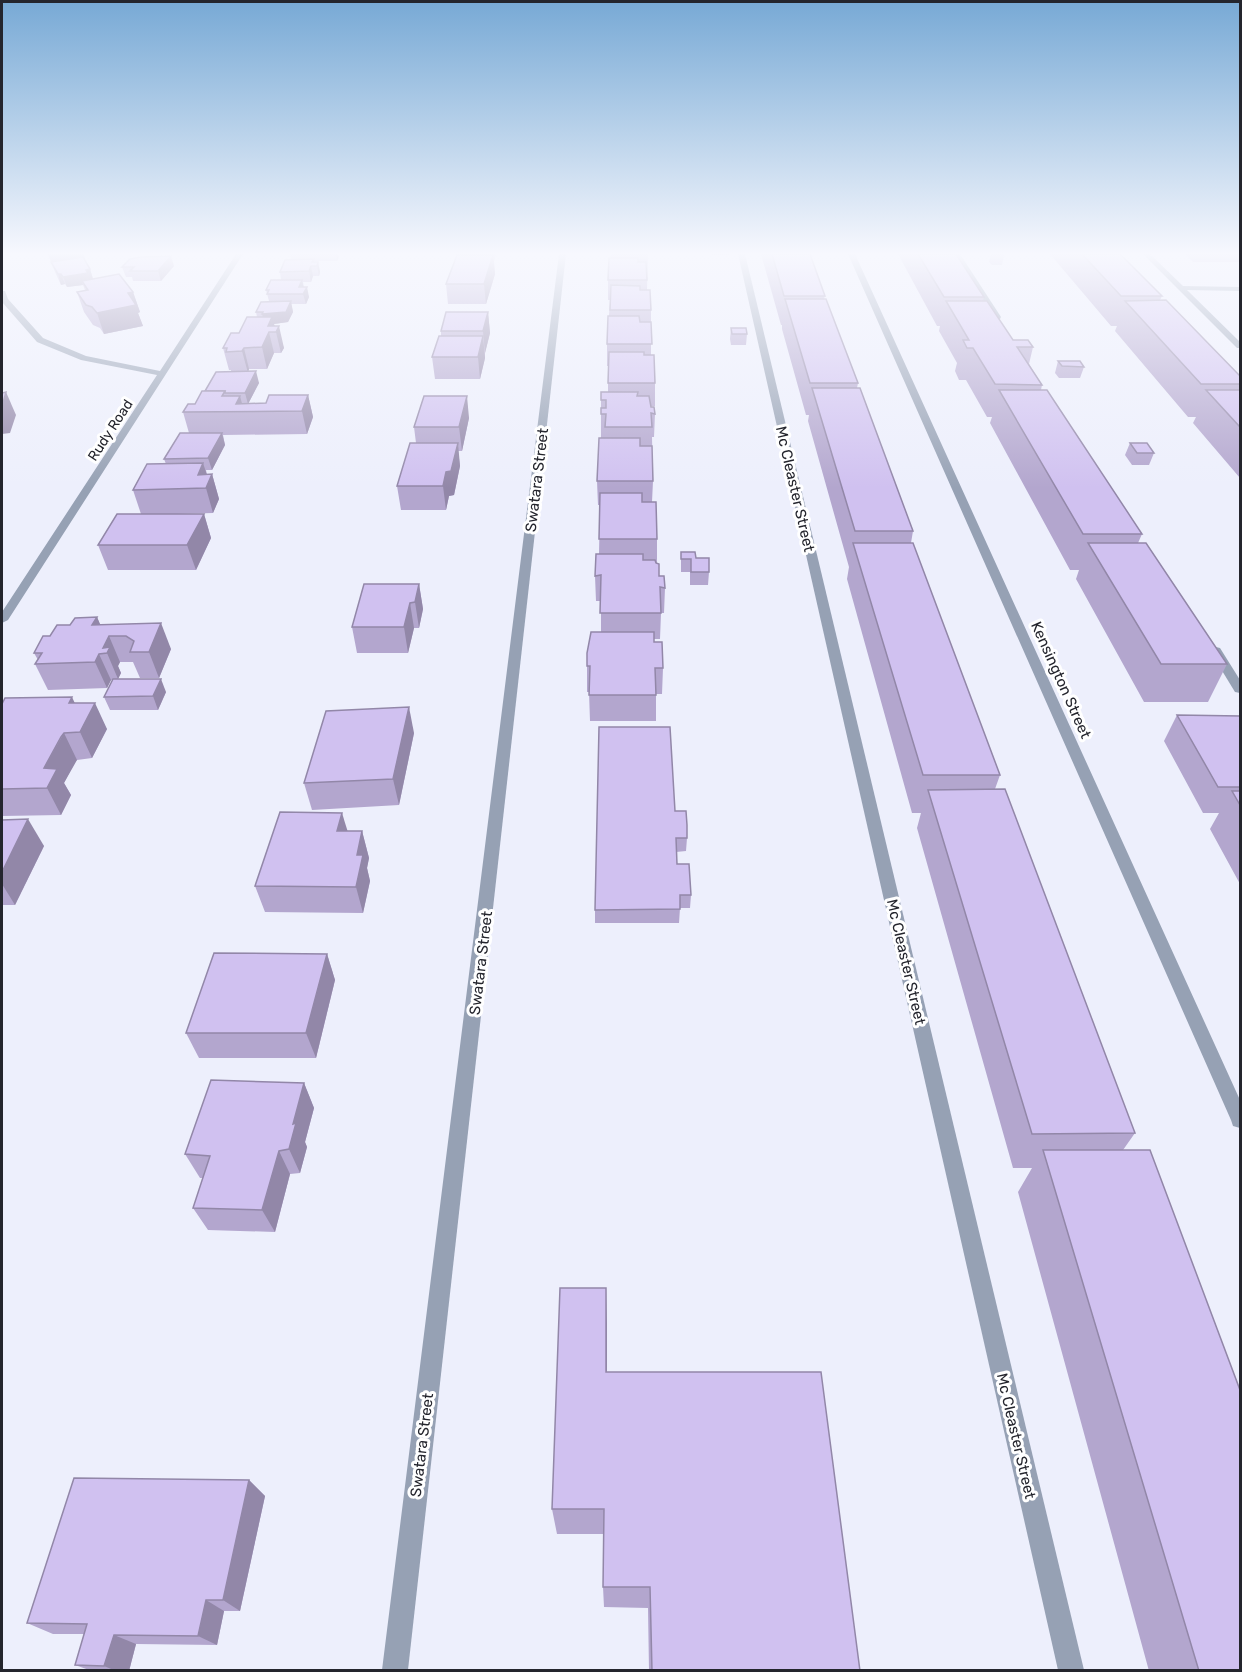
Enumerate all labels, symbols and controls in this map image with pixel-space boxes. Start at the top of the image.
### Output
street label: Rudy Road [84,396,137,464]
street label: Mc Cleaster Street [772,424,818,554]
street label: Swatara Street [522,427,552,533]
street label: Kensington Street [1027,619,1095,741]
street label: Mc Cleaster Street [883,897,929,1027]
street label: Swatara Street [466,910,496,1016]
street label: Mc Cleaster Street [993,1371,1039,1501]
street label: Swatara Street [407,1392,437,1498]

